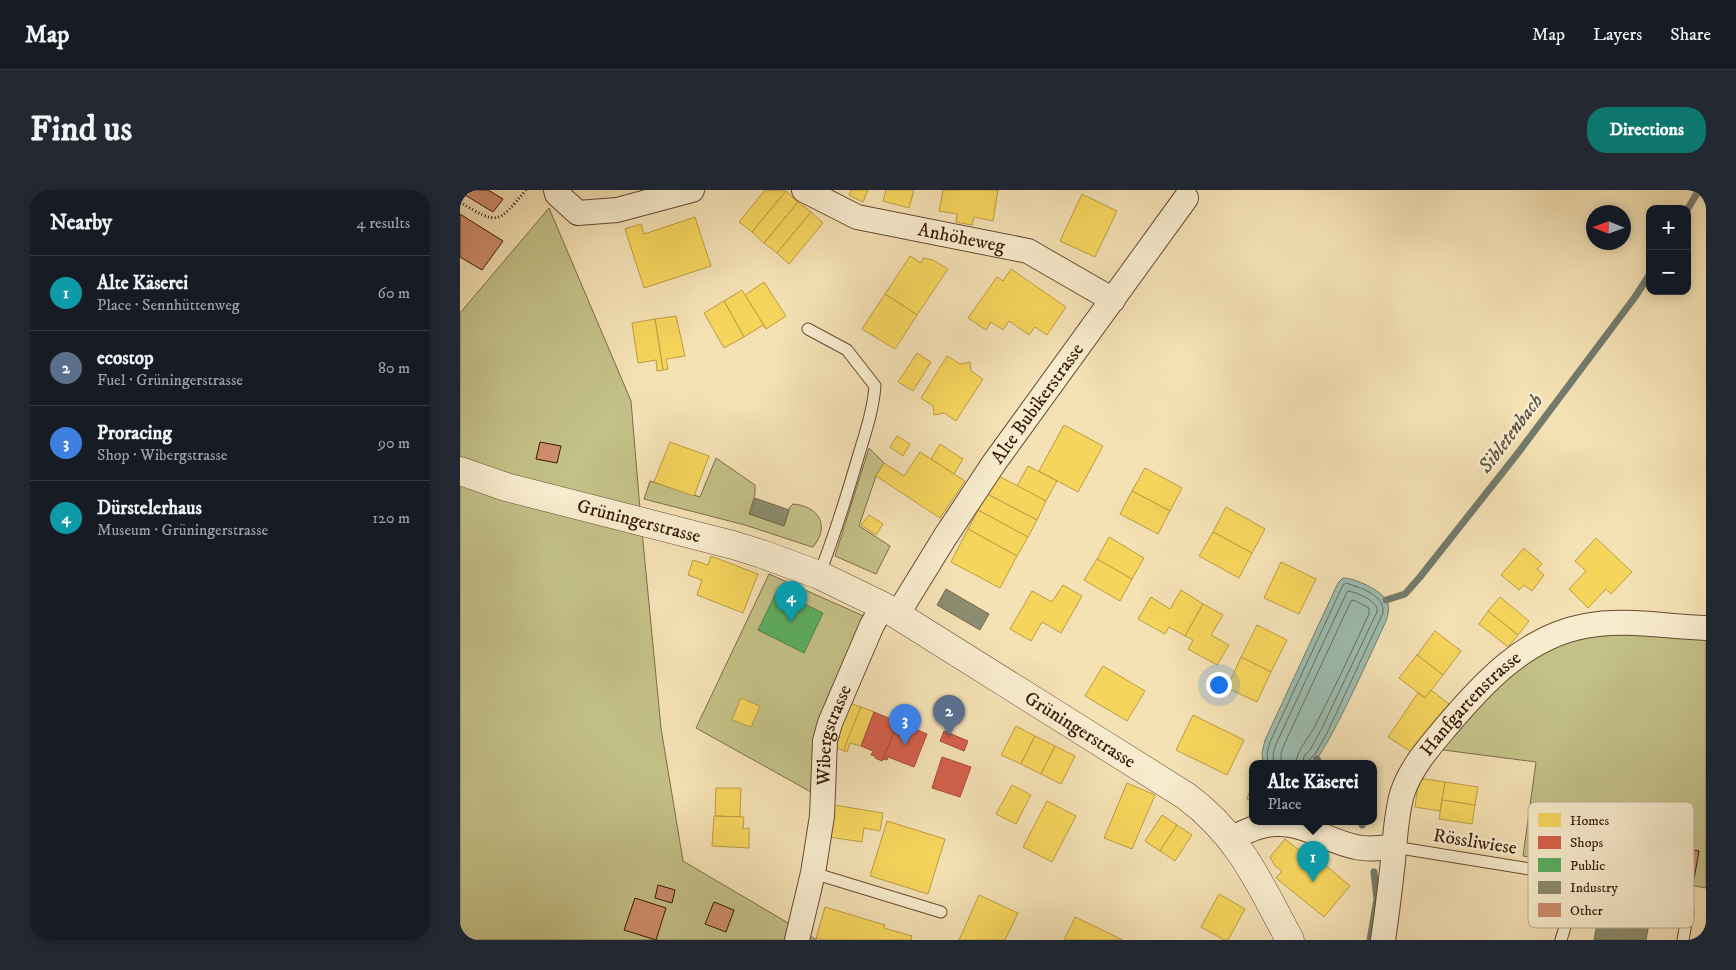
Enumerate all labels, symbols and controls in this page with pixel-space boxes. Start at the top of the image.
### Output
text: Map [25,20,69,50]
text: Map [1532,24,1565,46]
text: Layers [1593,24,1642,46]
text: Share [1670,24,1711,46]
button: Directions [1587,107,1706,153]
text: Find us [30,108,132,152]
north arrow [1586,205,1631,250]
map controls [1646,205,1691,295]
button: + [1646,205,1691,250]
text: Nearby [50,210,112,236]
text: 4 results [357,213,410,233]
street label: Anhöheweg [916,218,1008,258]
button: − [1646,250,1691,295]
text: Alte Käserei [97,272,188,295]
text: 1 [63,283,69,303]
text: 60 m [378,283,410,303]
text: Place · Sennhüttenweg [97,295,240,315]
street label: Alte Bubikerstrasse [986,338,1089,468]
text: ecostop [97,347,154,370]
text: 2 [62,358,70,378]
text: 80 m [378,358,410,378]
text: Fuel · Grüningerstrasse [97,370,243,390]
water label: Sibletenbach [1473,389,1549,479]
text: Proracing [97,422,172,445]
text: 3 [63,433,69,453]
text: 90 m [378,433,410,453]
text: Shop · Wibergstrasse [97,445,227,465]
street label: Grüningerstrasse [575,494,703,548]
text: Dürstelerhaus [97,497,202,520]
text: 4 [61,508,71,528]
text: 120 m [372,508,410,528]
text: Museum · Grüningerstrasse [97,520,268,540]
pin: 4 [775,581,807,622]
street label: Hanfgartenstrasse [1415,646,1525,761]
your location [1206,672,1232,698]
street label: Wibergstrasse [812,681,857,787]
street label: Grüningerstrasse [1020,686,1140,773]
pin: 2 [933,695,965,736]
pin: 3 [889,704,921,745]
popup [1249,760,1377,825]
text: Alte Käserei [1267,771,1359,794]
text: Place [1267,794,1302,814]
legend [1528,802,1694,928]
text: Homes [1570,812,1610,830]
street label: Rössliwiese [1432,824,1519,860]
text: Shops [1570,834,1603,852]
pin: 1 [1297,841,1329,882]
text: Public [1570,857,1605,875]
text: Industry [1570,879,1618,897]
text: Other [1570,902,1603,920]

